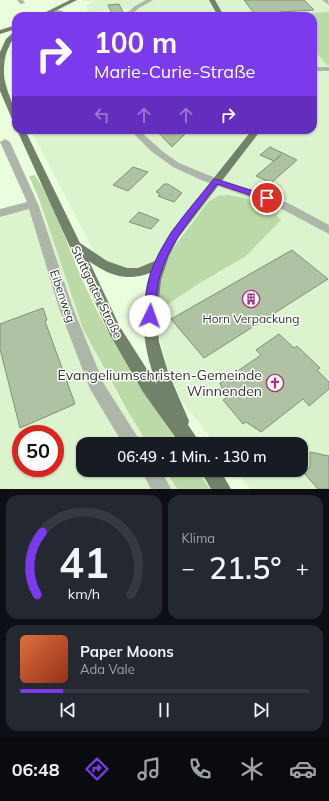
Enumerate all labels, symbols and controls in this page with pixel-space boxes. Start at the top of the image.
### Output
text: 100 m [94,25,177,60]
icon: right [28,28,80,80]
text: Marie-Curie-Straße [94,60,255,83]
icon: left [91,104,113,126]
icon: ahead [133,104,155,126]
icon: ahead [175,104,197,126]
icon: right [217,104,239,126]
pin [250,181,284,215]
icon: arrive [256,187,278,209]
street label: Stuttgarter Straße [68,243,126,341]
street label: Eibenweg [47,268,79,324]
building icon: Horn Verpackung [241,289,261,309]
position arrow [129,295,171,337]
place label: Horn Verpackung [203,311,299,326]
place label: Evangeliumschristen-Gemeinde Winnenden [58,366,262,400]
church icon: Evangeliumschristen-Gemeinde Winnenden [265,373,285,393]
speed limit sign: 50 [12,425,64,477]
text: 06:49 · 1 Min. · 130 m [117,447,267,466]
text: Klima [182,530,215,546]
text: 41 [59,536,109,588]
text: 21.5° [209,549,281,587]
text: − [182,554,195,582]
text: + [296,554,309,582]
text: km/h [68,585,100,603]
text: Paper Moons [80,642,174,661]
text: Ada Vale [80,661,135,677]
icon: previous [57,699,79,721]
icon: pause [153,699,175,721]
icon: next [250,699,272,721]
icon: directions [83,755,111,783]
icon: music [135,755,163,783]
icon: phone [186,755,214,783]
icon: climate [238,755,266,783]
icon: car [289,755,317,783]
text: 06:48 [12,758,59,781]

